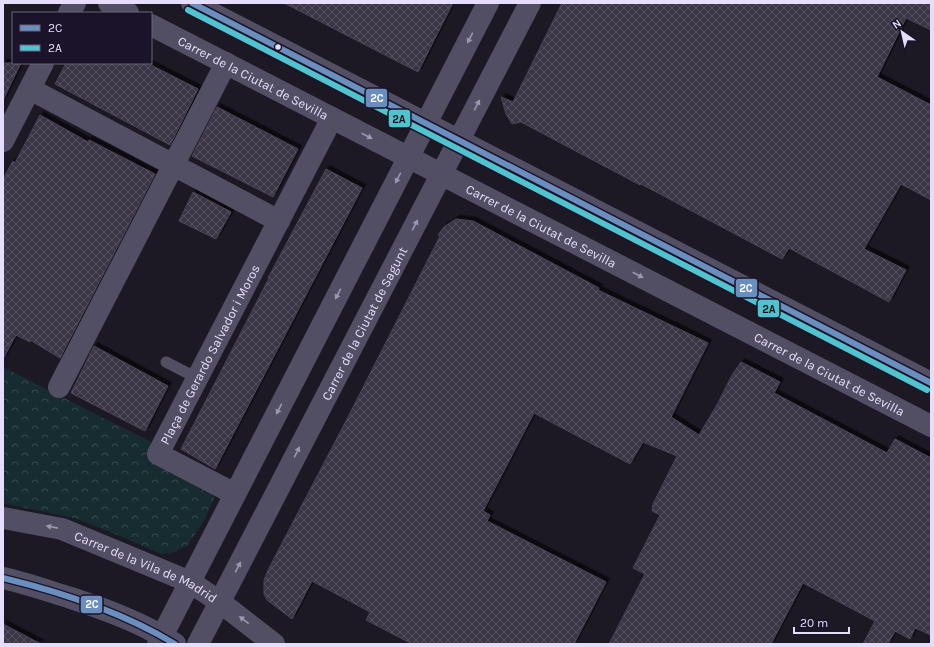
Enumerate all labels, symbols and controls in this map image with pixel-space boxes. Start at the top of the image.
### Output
legend [12,12,152,64]
north arrow [882,12,922,52]
text: N [890,17,904,32]
text: 2C [48,21,62,35]
one-way arrow [467,32,473,43]
street label: Carrer de la Ciutat de Sevilla [175,33,331,123]
text: 2A [48,41,62,55]
unlabelled marker [273,42,283,52]
line badge: 2C [365,88,388,108]
text: 2C [370,92,384,105]
one-way arrow [473,100,480,111]
line badge: 2A [388,109,411,128]
text: 2A [392,113,406,126]
one-way arrow [361,133,373,139]
one-way arrow [395,172,401,184]
street label: Carrer de la Ciutat de Sevilla [463,181,619,271]
one-way arrow [412,219,418,230]
street label: Carrer de la Ciutat de Sagunt [319,244,410,403]
street label: Plaça de Gerardo Salvador i Moros [157,262,263,447]
one-way arrow [632,272,643,278]
line badge: 2C [735,278,758,298]
text: 2C [739,282,753,295]
one-way arrow [335,288,342,299]
line badge: 2A [757,299,780,318]
text: 2A [762,303,776,316]
street label: Carrer de la Ciutat de Sevilla [752,329,907,419]
one-way arrow [276,403,282,415]
one-way arrow [294,446,301,458]
one-way arrow [46,524,58,530]
street label: Carrer de la Vila de Madrid [72,528,220,606]
one-way arrow [235,562,241,573]
line badge: 2C [80,595,103,614]
text: 2C [85,598,99,611]
scale bar [794,609,849,635]
one-way arrow [238,616,249,624]
text: 20 m [800,616,828,630]

